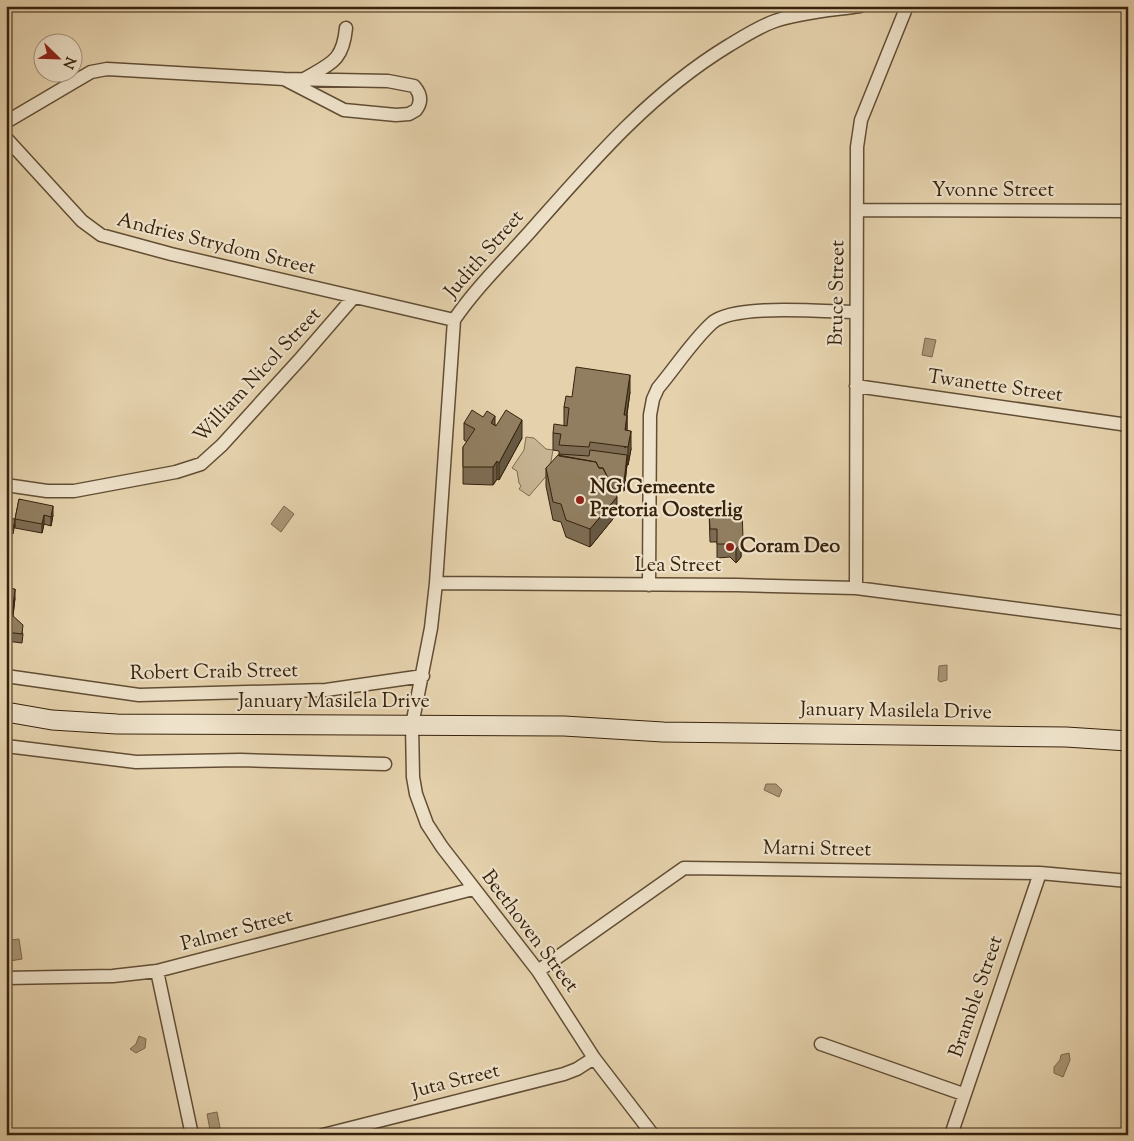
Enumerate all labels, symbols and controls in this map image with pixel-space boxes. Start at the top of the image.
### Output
north arrow [32,32,82,82]
text: N [57,53,80,71]
street label: Yvonne Street [932,177,1054,206]
street label: Judith Street [438,204,532,306]
street label: Andries Strydom Street [114,206,319,284]
street label: Bruce Street [823,240,853,346]
street label: William Nicol Street [187,301,329,450]
street label: Twanette Street [926,363,1065,411]
place label: NG Gemeente Pretoria Oosterlig [590,474,743,526]
marker: NG Gemeente Pretoria Oosterlig [574,494,586,506]
place label: Coram Deo [740,533,840,562]
marker: Coram Deo [724,541,736,553]
street label: Lea Street [635,552,721,581]
street label: Robert Craib Street [130,657,299,689]
street label: January Masilela Drive [237,688,430,717]
street label: January Masilela Drive [799,696,992,728]
street label: Marni Street [763,835,872,865]
street label: Beethoven Street [473,865,585,999]
street label: Palmer Street [178,902,296,960]
street label: Bramble Street [943,932,1011,1062]
street label: Juta Street [408,1057,503,1107]

